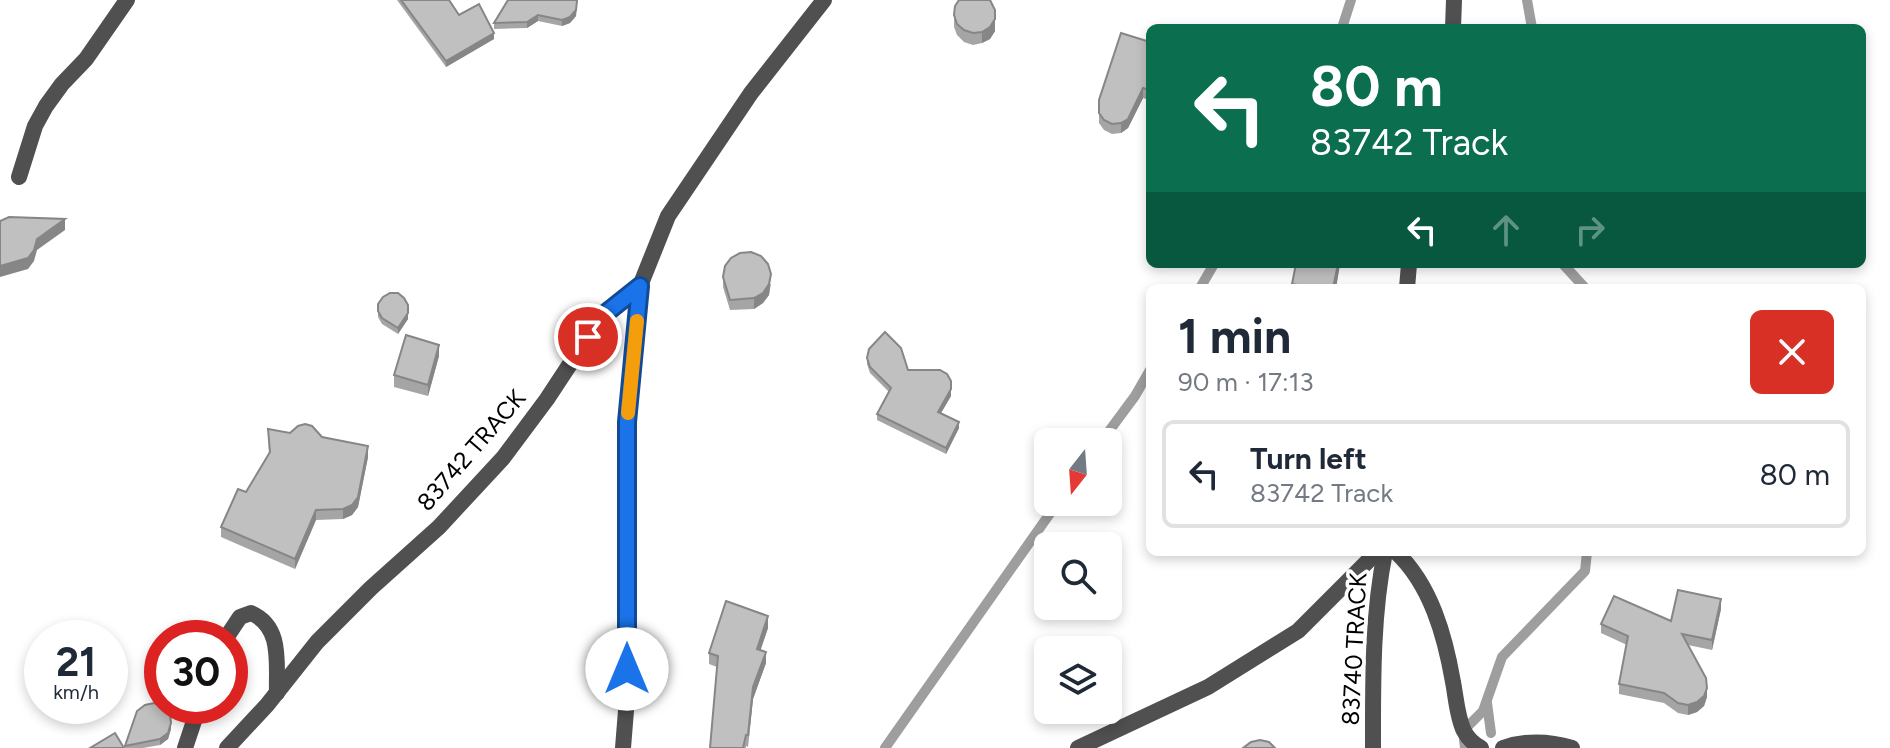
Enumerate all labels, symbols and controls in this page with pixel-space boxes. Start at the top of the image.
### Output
text: 80 m [1310,53,1443,120]
icon: left [1178,56,1282,160]
text: 83742 Track [1310,121,1508,164]
icon: left [1400,208,1444,252]
icon: ahead [1484,208,1528,252]
icon: right [1568,208,1612,252]
pin [554,303,622,371]
text: 1 min [1178,307,1291,365]
button: close [1750,310,1834,394]
icon: arrive [566,315,610,359]
text: 90 m · 17:13 [1178,366,1314,398]
street label: 83742 TRACK [411,383,532,516]
north arrow [1034,428,1122,516]
map controls [1034,428,1122,724]
text: Turn left [1250,440,1367,477]
icon: left [1182,452,1226,496]
text: 80 m [1759,456,1830,493]
text: 83742 Track [1250,477,1393,509]
button: search [1034,532,1122,620]
street label: 83740 TRACK [1336,572,1372,726]
speed limit sign: 30 [144,620,248,724]
position arrow [585,627,669,711]
button: layers [1034,636,1122,724]
text: 21 [56,638,96,686]
text: km/h [53,680,99,704]

